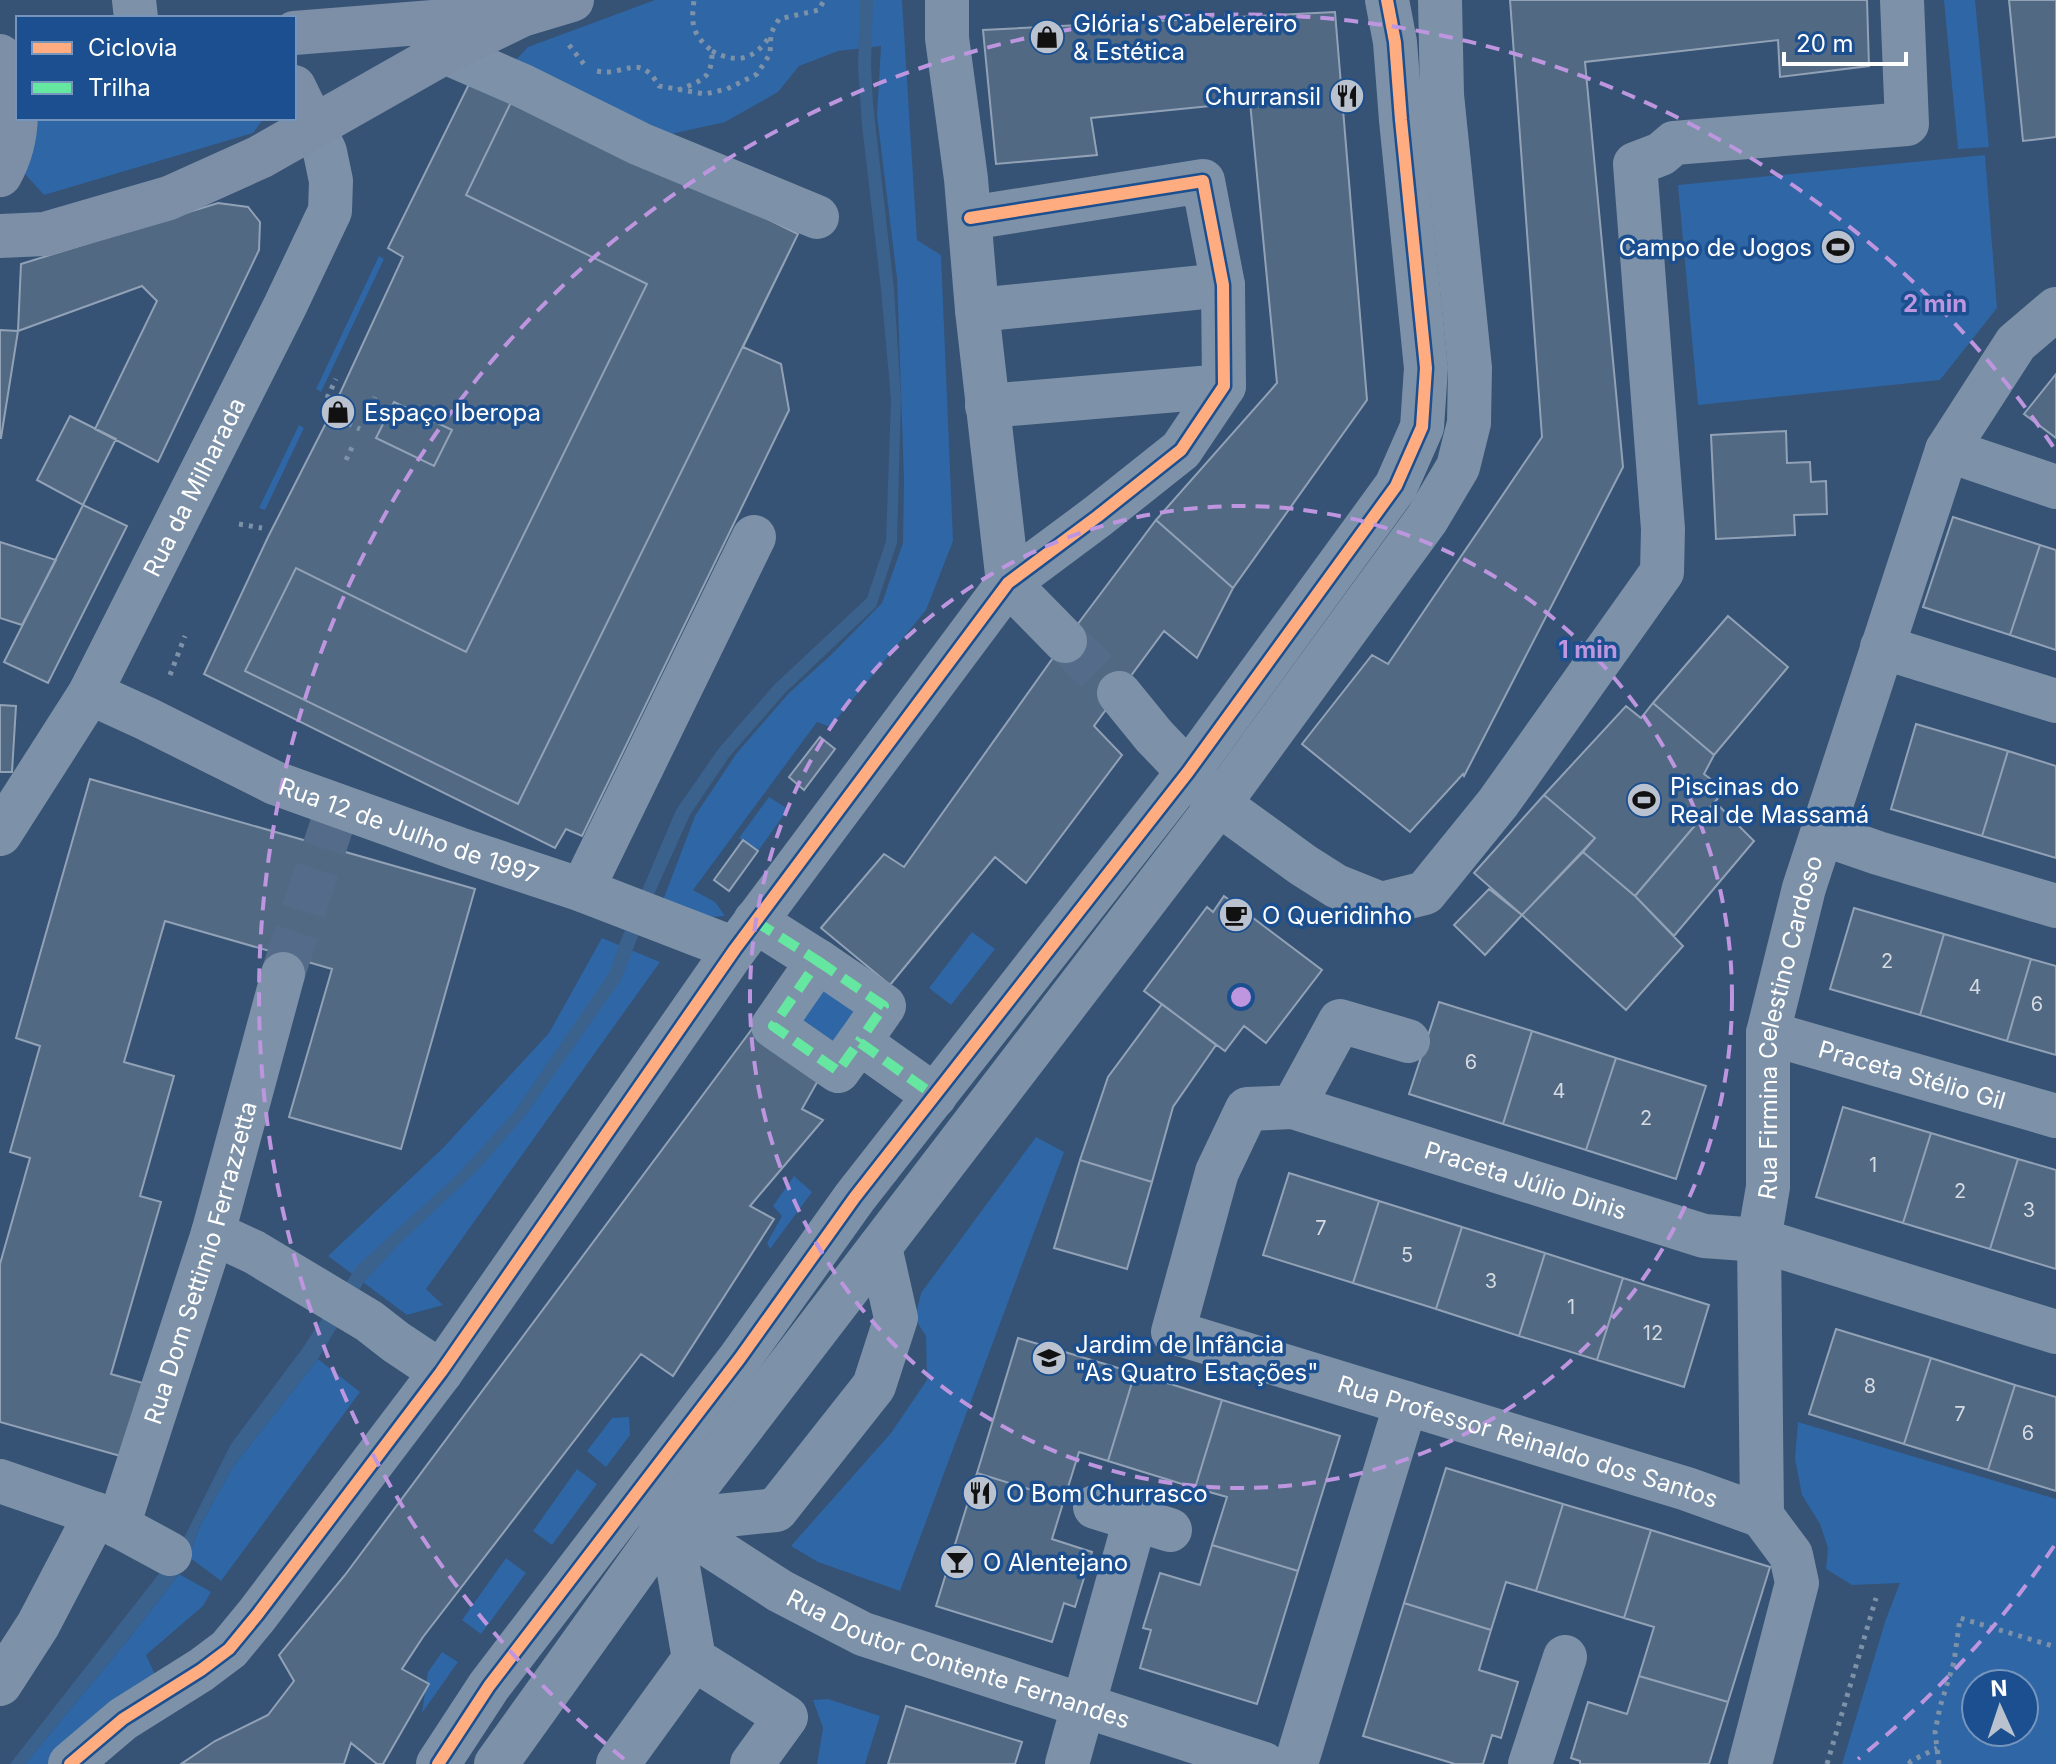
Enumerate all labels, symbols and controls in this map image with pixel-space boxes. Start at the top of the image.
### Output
place label: Glória's Cabelereiro & Estética [1073,9,1297,66]
legend [16,16,296,120]
scale bar [1784,16,1906,66]
shop icon: Glória's Cabelereiro & Estética [1028,18,1066,56]
text: 20 m [1796,29,1854,58]
text: Ciclovia [88,33,178,62]
text: Trilha [88,73,151,102]
restaurant icon: Churransil [1328,77,1366,115]
place label: Churransil [1205,82,1321,111]
sports icon: Campo de Jogos [1819,228,1857,266]
place label: Campo de Jogos [1619,233,1812,262]
text: 2 min [1903,289,1967,318]
street label: Rua da Milharada [137,393,251,581]
shop icon: Espaço Iberopa [319,393,357,431]
place label: Espaço Iberopa [364,398,541,427]
text: 1 min [1558,635,1618,664]
street label: Rua 12 de Julho de 1997 [275,771,543,889]
place label: Piscinas do Real de Massamá [1670,772,1869,829]
sports icon: Piscinas do Real de Massamá [1625,781,1663,819]
street label: Rua Firmina Celestino Cardoso [1752,852,1828,1202]
cafe icon: O Queridinho [1217,896,1255,934]
place label: O Queridinho [1262,901,1412,930]
house number: 2 [1881,949,1893,973]
house number: 4 [1969,975,1981,999]
centre of rings [1227,983,1255,1011]
house number: 6 [2031,992,2043,1016]
street label: Praceta Stélio Gil [1815,1034,2009,1115]
house number: 6 [1465,1050,1477,1074]
house number: 4 [1553,1079,1565,1103]
street label: Rua Dom Settimio Ferrazzetta [138,1098,262,1428]
house number: 2 [1640,1106,1652,1130]
street label: Praceta Júlio Dinis [1421,1135,1630,1225]
house number: 1 [1869,1153,1877,1177]
house number: 2 [1954,1179,1966,1203]
house number: 3 [2023,1198,2035,1222]
house number: 7 [1315,1216,1327,1240]
house number: 5 [1401,1243,1413,1267]
house number: 3 [1485,1269,1497,1293]
house number: 1 [1567,1295,1575,1319]
house number: 12 [1643,1321,1663,1345]
place label: Jardim de Infância "As Quatro Estações" [1075,1330,1318,1387]
school or university icon: Jardim de Infância "As Quatro Estações" [1030,1339,1068,1377]
street label: Rua Professor Reinaldo dos Santos [1334,1369,1722,1514]
house number: 8 [1864,1374,1876,1398]
house number: 7 [1954,1402,1966,1426]
house number: 6 [2022,1421,2034,1445]
restaurant icon: O Bom Churrasco [961,1474,999,1512]
place label: O Bom Churrasco [1006,1479,1208,1508]
bar icon: O Alentejano [938,1543,976,1581]
place label: O Alentejano [983,1548,1128,1577]
street label: Rua Doutor Contente Fernandes [782,1583,1134,1734]
north arrow [1960,1668,2040,1748]
text: N [1990,1675,2008,1701]

